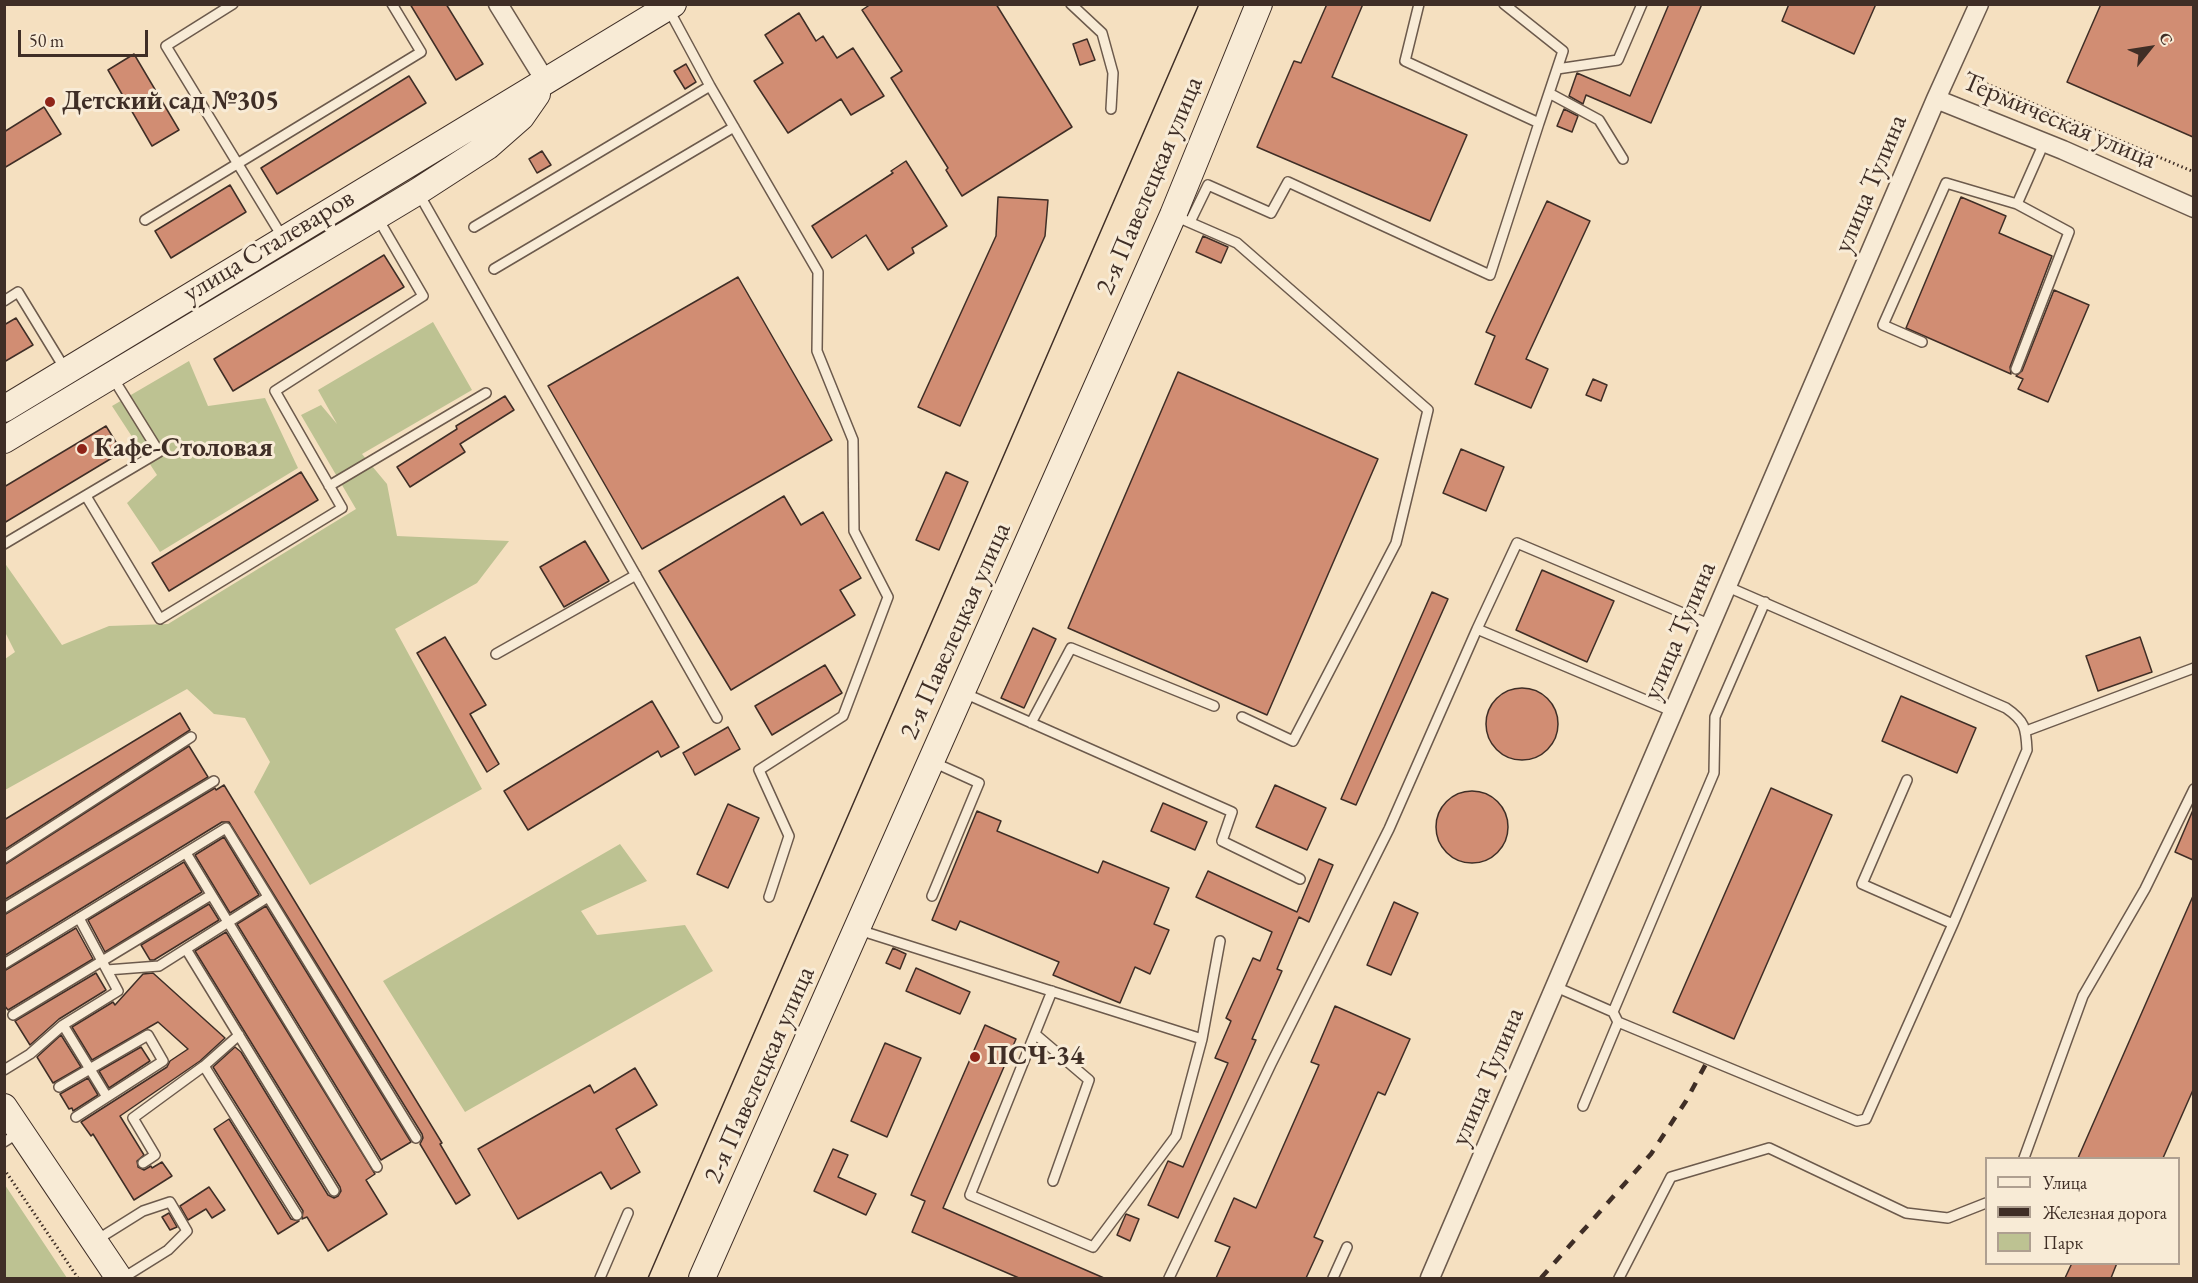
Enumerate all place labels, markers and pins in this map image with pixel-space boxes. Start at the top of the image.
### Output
place label: Детский сад №305 [62,86,279,118]
marker: Детский сад №305 [43,95,57,109]
place label: Кафе-Столовая [94,433,273,465]
marker: Кафе-Столовая [75,442,89,456]
place label: ПСЧ-34 [987,1041,1084,1073]
marker: ПСЧ-34 [968,1050,982,1064]

